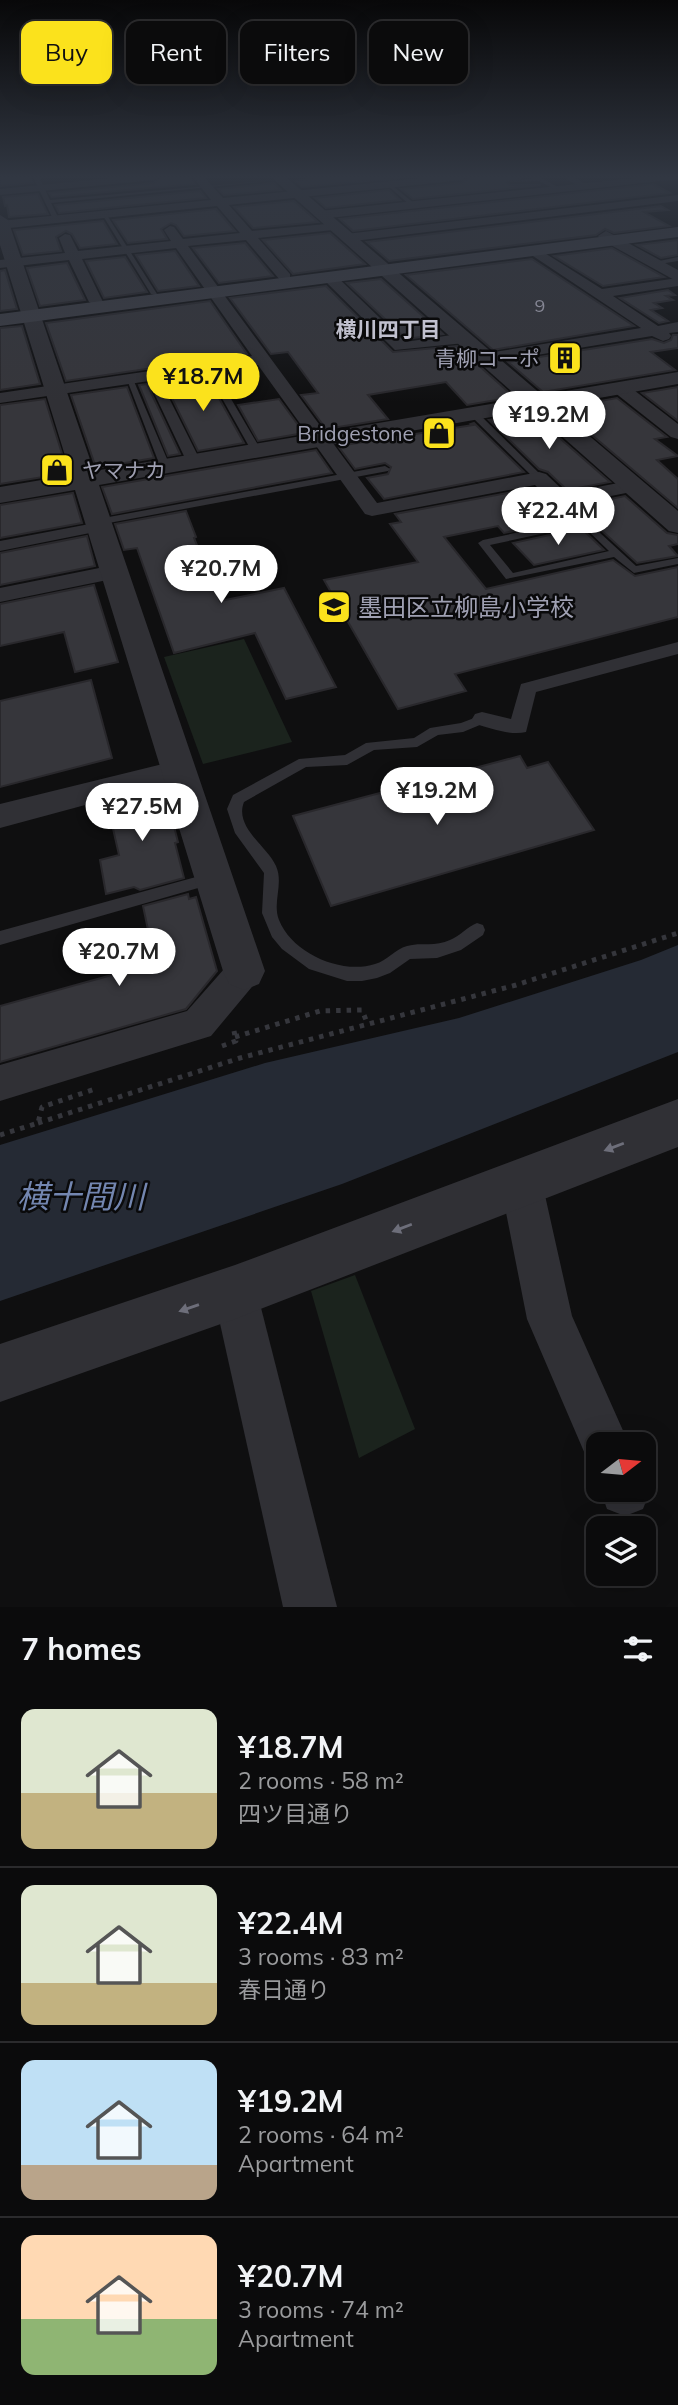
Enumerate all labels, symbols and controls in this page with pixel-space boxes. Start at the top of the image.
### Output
chip: Buy [21,21,112,84]
chip: Rent [126,21,226,84]
chip: Filters [240,21,355,84]
chip: New [369,21,468,84]
house number: 9 [535,294,545,317]
district label: 横川四丁目 [336,316,441,342]
building icon: 青柳コーポ [546,339,584,377]
place label: 青柳コーポ [435,345,540,371]
pin: ¥18.7M [146,354,260,413]
text: ¥18.7M [163,361,243,390]
pin: ¥19.2M [492,392,606,451]
text: ¥19.2M [509,399,589,428]
shop icon: Bridgestone [420,414,458,452]
place label: Bridgestone [297,420,414,446]
shop icon: ヤマナカ [38,451,76,489]
place label: ヤマナカ [82,457,166,483]
pin: ¥22.4M [501,488,615,547]
text: ¥22.4M [518,495,598,524]
pin: ¥20.7M [164,546,278,605]
text: ¥20.7M [181,553,261,582]
school or university icon: 墨田区立柳島小学校 [315,588,353,626]
place label: 墨田区立柳島小学校 [358,592,574,622]
pin: ¥19.2M [380,768,494,827]
text: ¥19.2M [397,775,477,804]
pin: ¥27.5M [85,784,199,843]
text: ¥27.5M [102,791,182,820]
pin: ¥20.7M [62,928,176,988]
text: ¥20.7M [79,936,159,965]
one-way arrow [604,1142,625,1153]
water label: 横十間川 [17,1176,148,1216]
one-way arrow [391,1223,412,1234]
one-way arrow [178,1303,199,1314]
north arrow [586,1432,656,1502]
map controls [586,1432,656,1586]
button: layers [586,1516,656,1586]
text: 7 homes [21,1630,142,1668]
icon: filters [619,1630,657,1668]
text: ¥18.7M [238,1728,344,1766]
icon: home [77,1737,161,1821]
text: 2 rooms · 58 m² [238,1766,404,1795]
text: 四ツ目通り [238,1799,353,1828]
text: ¥22.4M [238,1904,344,1942]
icon: home [77,1913,161,1997]
text: 3 rooms · 83 m² [238,1942,404,1971]
text: 春日通り [238,1975,330,2004]
text: ¥19.2M [238,2082,344,2120]
icon: home [77,2088,161,2172]
text: 2 rooms · 64 m² [238,2120,404,2149]
text: Apartment [238,2149,354,2178]
text: ¥20.7M [238,2257,344,2295]
icon: home [77,2263,161,2347]
text: 3 rooms · 74 m² [238,2295,404,2324]
text: Apartment [238,2324,354,2353]

